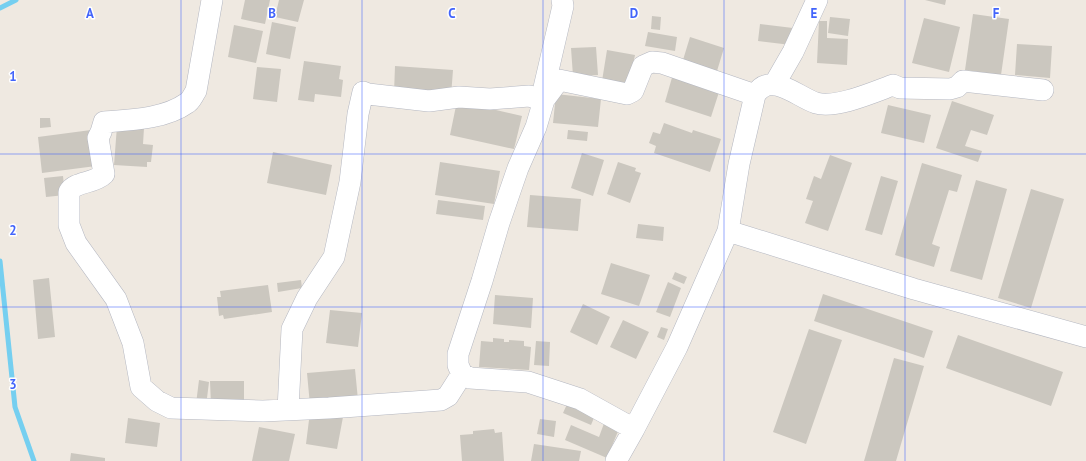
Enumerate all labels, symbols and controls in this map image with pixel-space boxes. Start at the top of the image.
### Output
text: A [86,5,94,22]
text: B [268,5,276,22]
text: C [448,5,456,22]
text: D [630,5,638,22]
text: E [811,5,818,22]
text: F [993,5,1000,22]
text: 1 [9,68,17,85]
text: 2 [9,222,17,239]
text: 3 [9,376,17,393]

